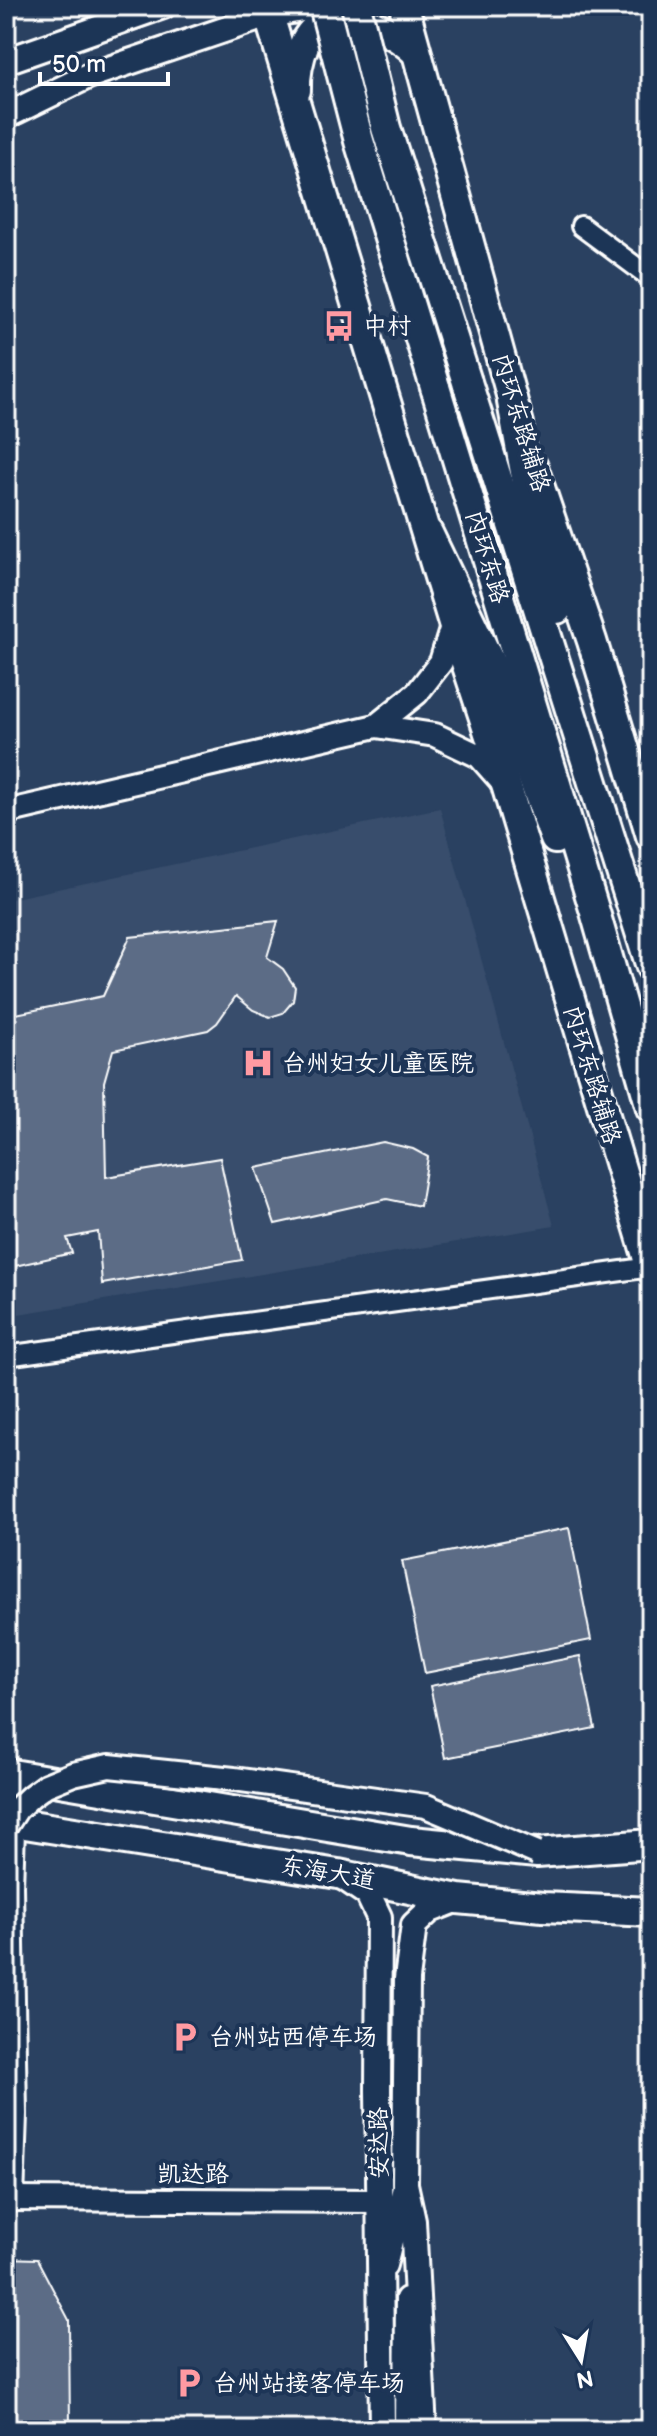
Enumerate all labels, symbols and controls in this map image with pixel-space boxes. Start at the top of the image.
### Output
scale bar [40,36,168,86]
text: 50 m [52,50,106,79]
bus stop icon: 中村 [322,309,356,343]
place label: 中村 [363,312,411,341]
street label: 内环东路辅路 [486,350,556,496]
street label: 内环东路 [459,507,515,607]
street label: 内环东路辅路 [557,1002,627,1148]
hospital icon: 台州妇女儿童医院 [241,1046,275,1080]
place label: 台州妇女儿童医院 [282,1049,474,1078]
street label: 东海大道 [278,1850,378,1896]
parking icon: 台州站西停车场 [168,2020,202,2054]
place label: 台州站西停车场 [209,2023,377,2052]
street label: 安达路 [364,2107,394,2179]
street label: 凯达路 [157,2160,229,2189]
north arrow [541,2320,621,2400]
text: N [574,2363,595,2393]
parking icon: 台州站接客停车场 [172,2366,206,2400]
place label: 台州站接客停车场 [213,2369,405,2398]

